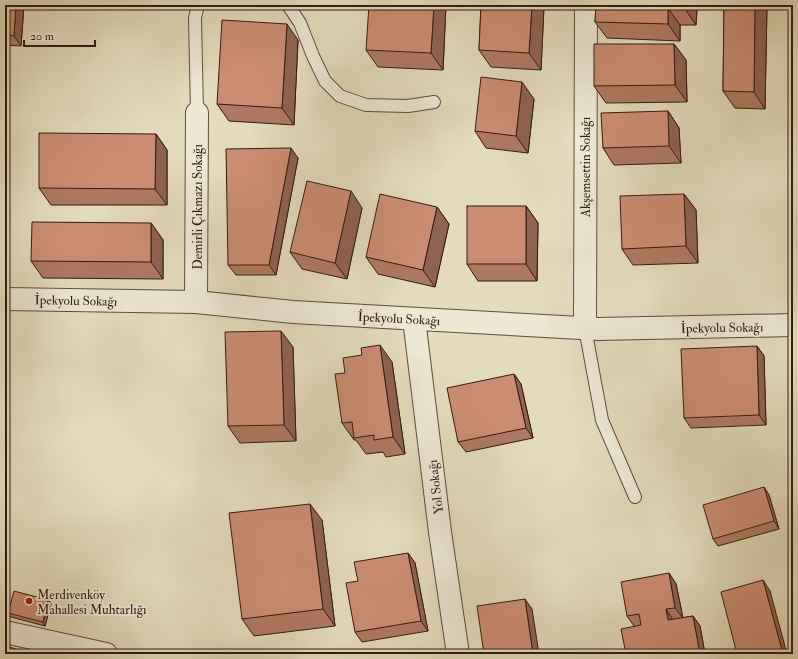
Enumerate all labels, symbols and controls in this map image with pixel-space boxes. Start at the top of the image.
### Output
scale bar [24,22,95,48]
text: 20 m [30,29,55,44]
street label: Akşemsettin Sokağı [578,116,594,218]
street label: Demirli Çıkmazı Sokağı [190,144,206,270]
street label: İpekyolu Sokağı [34,291,118,311]
street label: İpekyolu Sokağı [357,308,441,330]
street label: İpekyolu Sokağı [680,318,764,338]
street label: Yol Sokağı [425,458,447,515]
place label: Merdivenköy Mahallesi Muhtarlığı [37,587,147,618]
marker: Merdivenköy Mahallesi Muhtarlığı [24,596,34,606]

